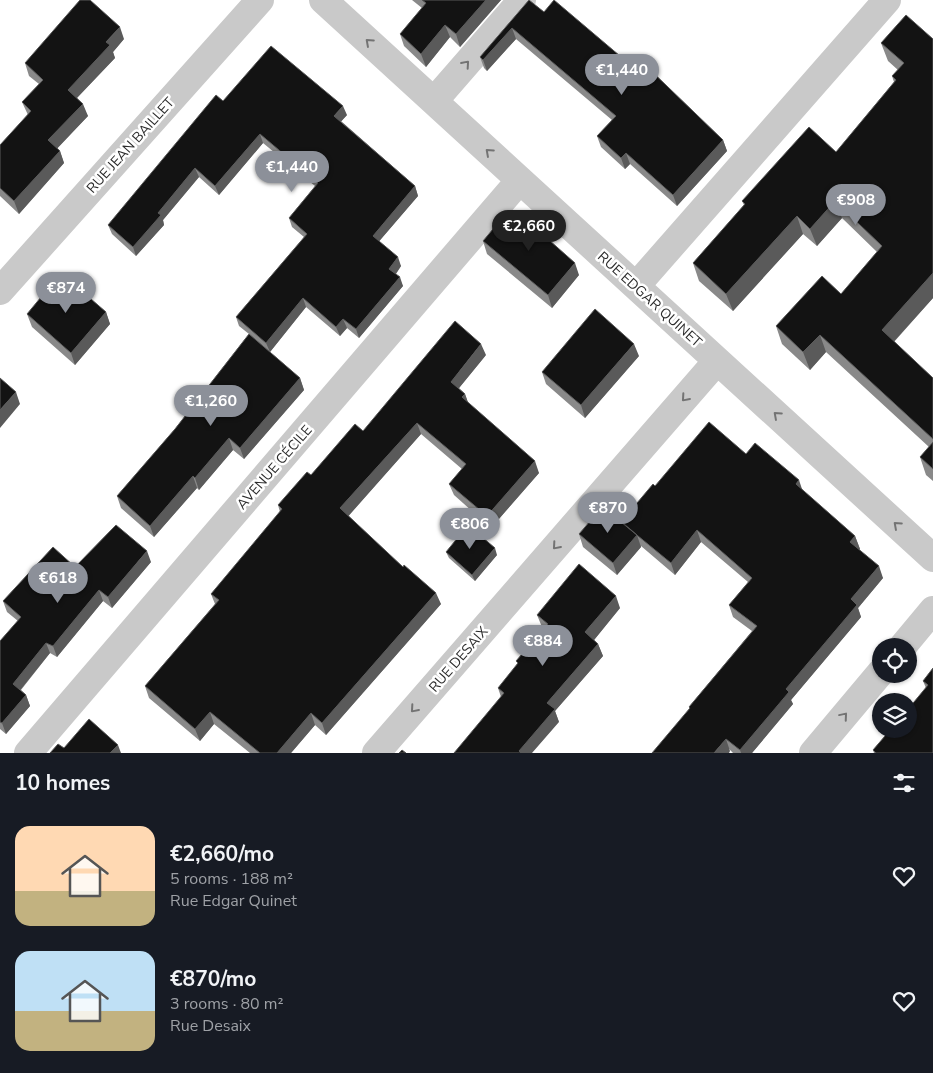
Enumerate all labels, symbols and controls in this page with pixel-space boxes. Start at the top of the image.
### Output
one-way arrow [366,39,375,48]
pin: €1,440 [581,54,663,96]
text: €1,440 [596,59,648,81]
one-way arrow [460,61,469,70]
street label: RUE JEAN BAILLET [82,93,179,197]
one-way arrow [486,149,495,158]
pin: €1,440 [251,150,333,193]
text: €1,440 [266,156,318,178]
pin: €908 [826,184,886,226]
text: €908 [837,189,875,211]
pin: €2,660 [488,210,570,252]
text: €2,660 [503,215,555,237]
street label: RUE EDGAR QUINET [593,247,706,352]
pin: €874 [36,272,96,314]
text: €874 [47,277,85,299]
pin: €1,260 [170,384,252,427]
text: €1,260 [185,390,237,412]
one-way arrow [682,392,691,401]
one-way arrow [774,412,783,421]
street label: AVENUE CÉCILE [232,421,316,514]
pin: €870 [578,492,638,534]
text: €870 [589,497,627,519]
pin: €806 [440,508,500,550]
text: €806 [451,513,489,535]
one-way arrow [894,522,903,531]
one-way arrow [552,541,561,550]
pin: €618 [28,562,88,604]
text: €618 [39,567,77,589]
street label: RUE DESAIX [425,622,492,696]
pin: €884 [513,624,573,667]
text: €884 [524,630,562,652]
map controls [872,638,917,738]
button: locate [872,638,917,683]
button: layers [872,693,917,738]
one-way arrow [411,703,420,712]
one-way arrow [839,712,848,721]
text: 10 homes [15,769,110,797]
icon: filters [890,769,918,797]
text: €2,660/mo [170,840,274,868]
icon: home [55,846,115,906]
icon: heart [890,862,918,890]
text: 5 rooms · 188 m² [170,868,293,890]
text: Rue Edgar Quinet [170,890,297,912]
text: €870/mo [170,965,256,993]
icon: home [55,971,115,1031]
icon: heart [890,987,918,1015]
text: 3 rooms · 80 m² [170,993,283,1015]
text: Rue Desaix [170,1015,251,1037]

